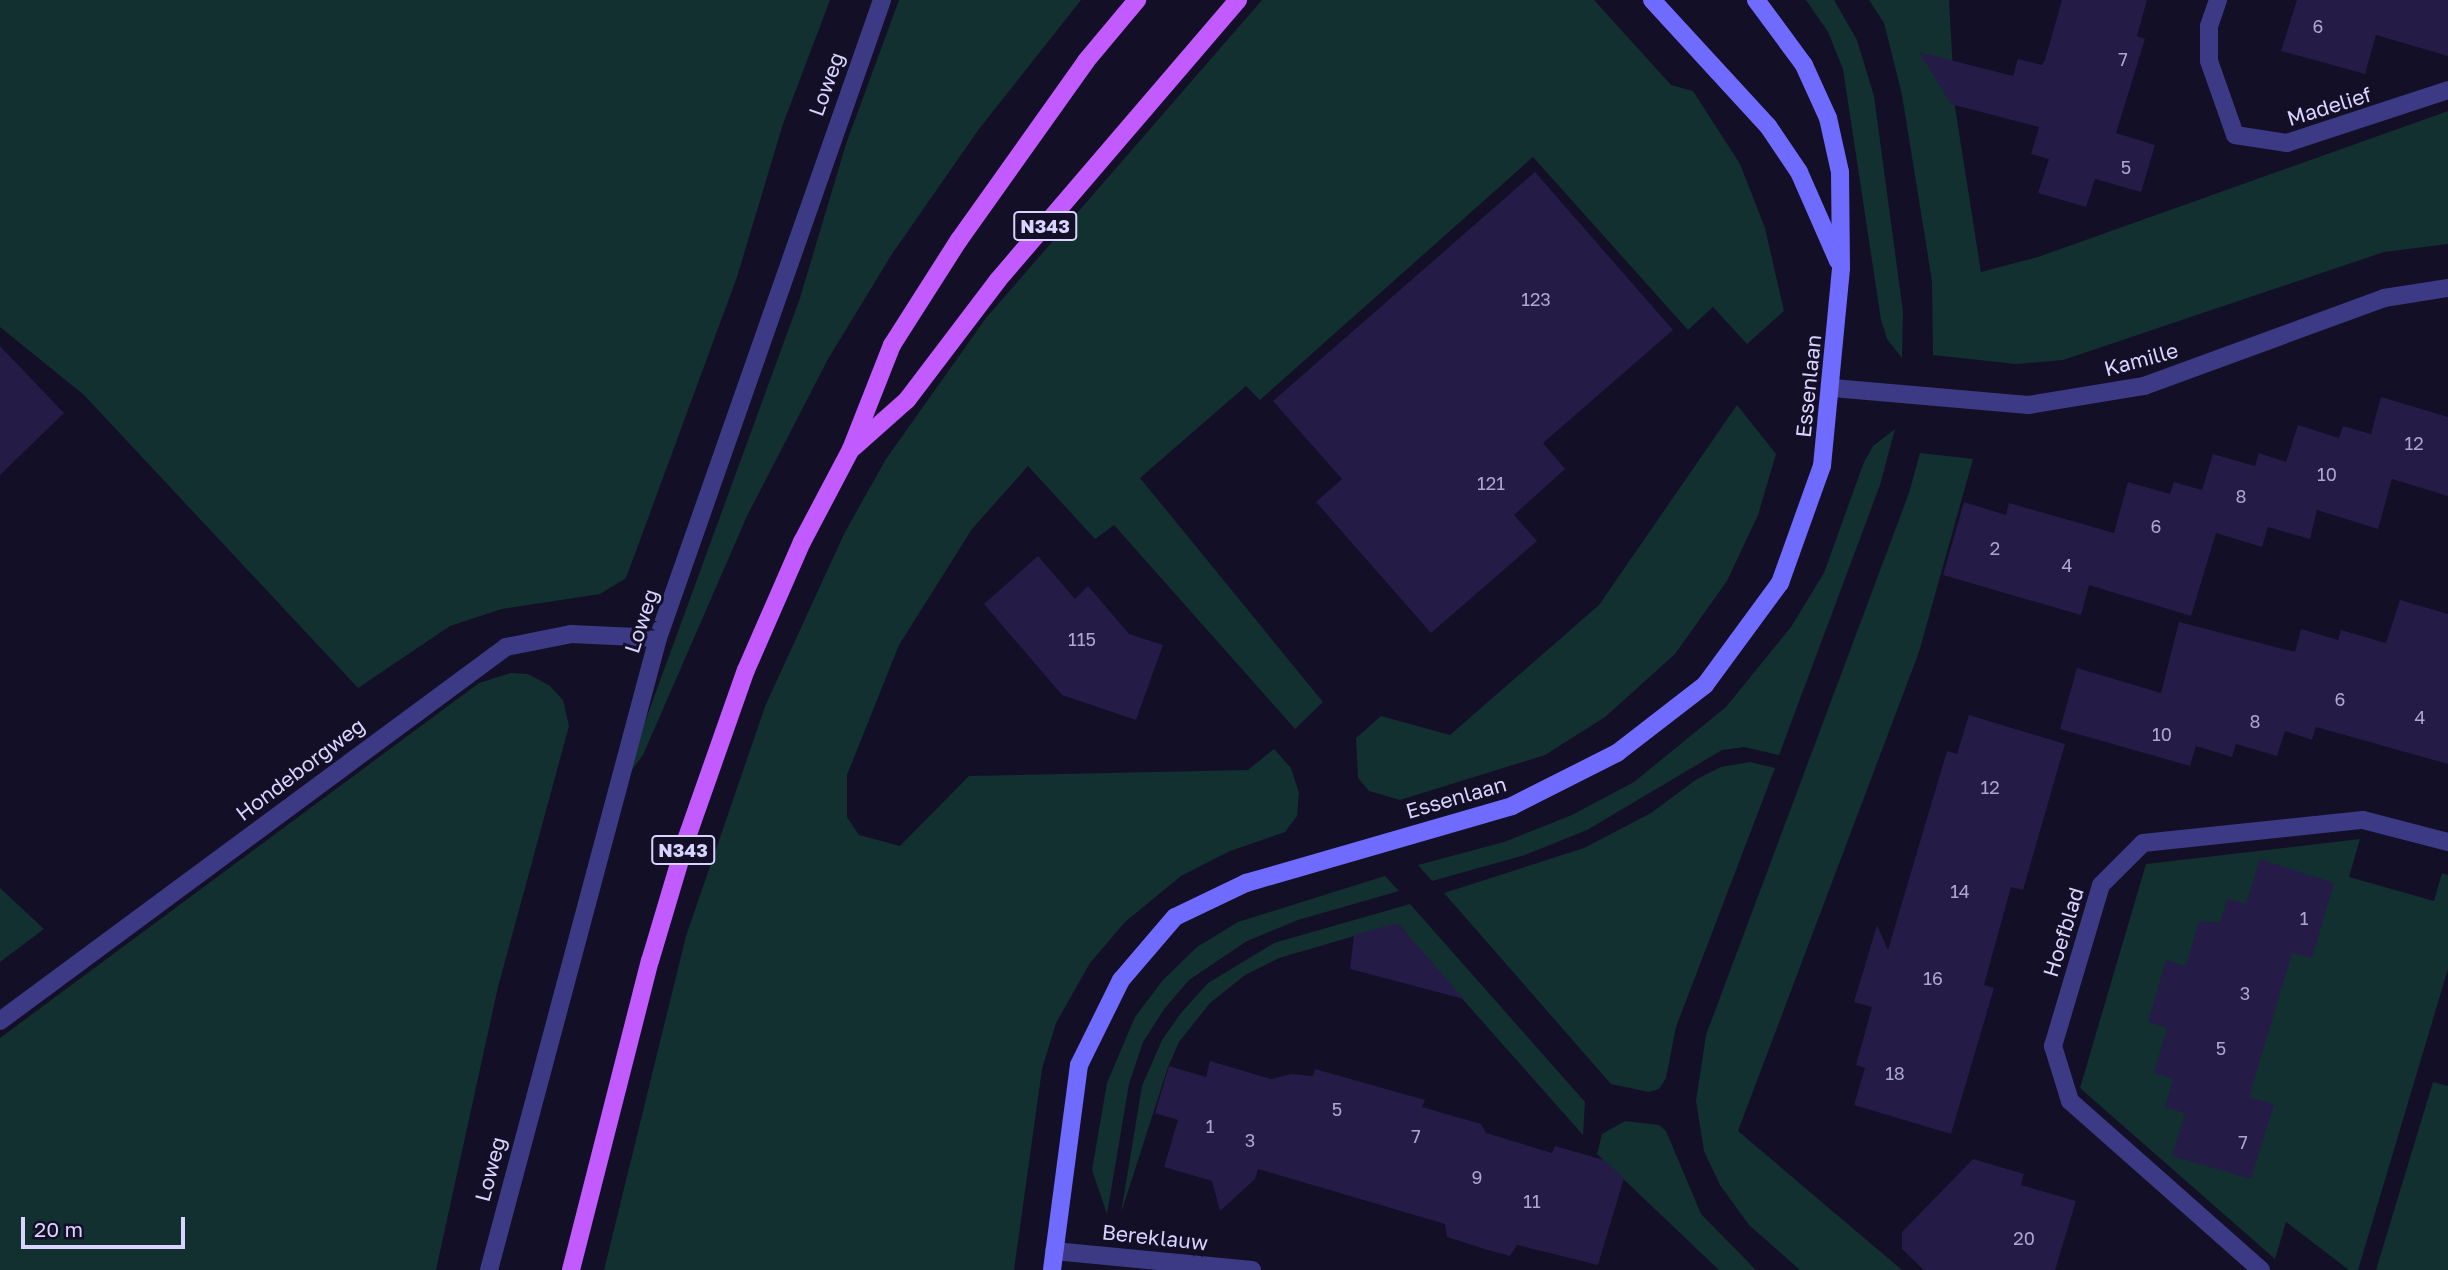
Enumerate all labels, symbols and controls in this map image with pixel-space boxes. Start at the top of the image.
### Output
house number: 6 [2313,15,2323,37]
house number: 7 [2118,48,2128,70]
street label: Loweg [803,49,849,119]
street label: Madelief [2284,81,2374,131]
house number: 5 [2121,156,2131,178]
road number: N343 [1012,210,1078,242]
house number: 123 [1521,288,1551,310]
street label: Essenlaan [1790,333,1826,439]
street label: Kamille [2101,337,2181,381]
house number: 12 [2404,432,2424,454]
house number: 10 [2317,463,2337,485]
house number: 121 [1477,472,1505,494]
house number: 8 [2236,485,2246,507]
house number: 6 [2151,515,2161,537]
house number: 2 [1990,537,2000,559]
house number: 4 [2062,554,2072,576]
street label: Loweg [619,586,663,656]
house number: 115 [1068,628,1096,650]
house number: 6 [2335,688,2345,710]
house number: 4 [2415,706,2425,728]
house number: 8 [2250,710,2260,732]
street label: Hondeborgweg [231,712,369,826]
house number: 10 [2152,723,2172,745]
street label: Essenlaan [1403,771,1509,823]
house number: 12 [1980,776,2000,798]
road number: N343 [650,834,716,866]
house number: 14 [1950,880,1970,902]
street label: Hoefblad [2037,884,2089,980]
house number: 1 [2300,907,2308,929]
house number: 16 [1923,967,1943,989]
house number: 3 [2240,982,2250,1004]
house number: 5 [2216,1037,2226,1059]
house number: 18 [1885,1062,1905,1084]
house number: 5 [1332,1098,1342,1120]
house number: 1 [1206,1115,1214,1137]
house number: 7 [1411,1125,1421,1147]
house number: 3 [1245,1129,1255,1151]
house number: 7 [2238,1131,2248,1153]
street label: Loweg [469,1134,511,1204]
house number: 9 [1472,1166,1482,1188]
house number: 11 [1523,1190,1541,1212]
scale bar [24,1204,189,1248]
text: 20 m [34,1216,83,1242]
street label: Bereklauw [1101,1219,1209,1255]
house number: 20 [2013,1227,2035,1249]

